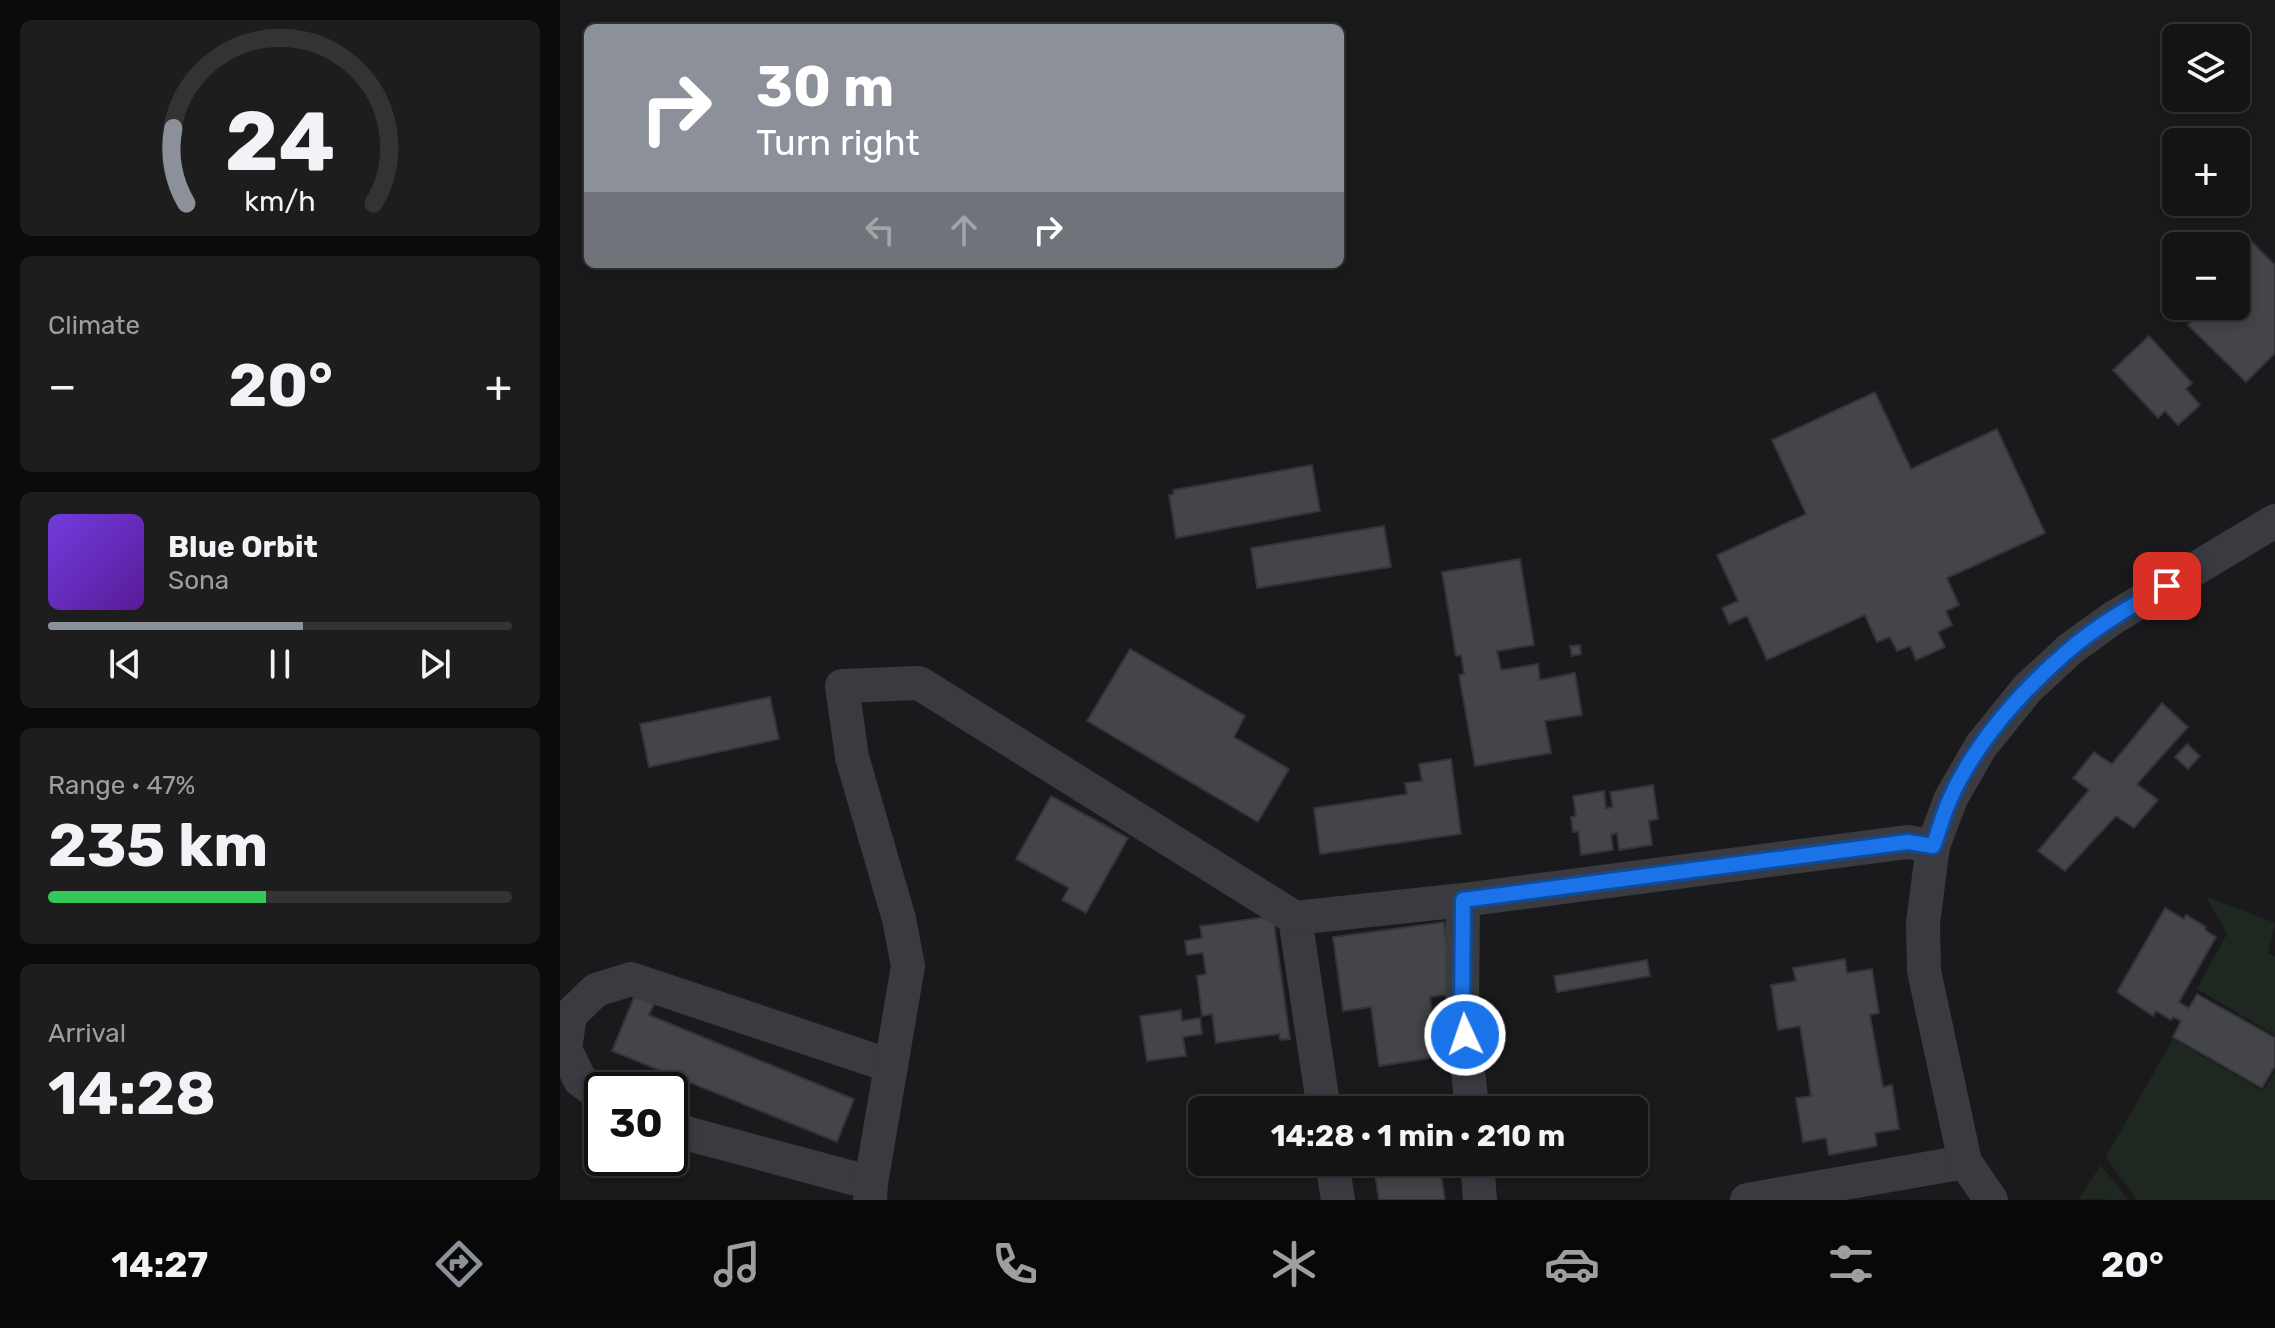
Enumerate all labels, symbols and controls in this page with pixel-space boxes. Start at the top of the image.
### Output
map controls [2162,24,2250,320]
button: layers [2162,24,2250,112]
text: 30 m [756,54,894,120]
icon: right [624,56,728,160]
text: 24 [225,92,335,191]
text: Turn right [756,121,920,164]
button: + [2162,128,2250,216]
text: km/h [244,184,316,218]
icon: left [858,208,902,252]
icon: ahead [942,208,986,252]
icon: right [1026,208,1070,252]
button: − [2162,232,2250,320]
text: Climate [48,310,140,341]
text: 20° [228,350,333,421]
text: − [48,360,77,412]
text: + [485,360,512,412]
text: Blue Orbit [168,529,318,565]
pin [2133,552,2201,620]
icon: arrive [2145,564,2189,608]
text: Sona [168,565,229,596]
icon: previous [103,642,147,686]
icon: pause [258,642,302,686]
icon: next [413,642,457,686]
text: Range · 47% [48,770,195,801]
text: 235 km [48,810,268,881]
position arrow [1423,993,1507,1077]
text: Arrival [48,1018,126,1049]
text: 14:28 [48,1058,216,1129]
speed limit sign: 30 [584,1072,688,1176]
text: 14:28 · 1 min · 210 m [1271,1118,1565,1154]
icon: directions [431,1236,487,1292]
icon: music [709,1236,765,1292]
icon: phone [987,1236,1043,1292]
icon: climate [1266,1236,1322,1292]
icon: car [1544,1236,1600,1292]
icon: filters [1823,1236,1879,1292]
text: 14:27 [111,1243,208,1286]
text: 20° [2101,1243,2164,1286]

